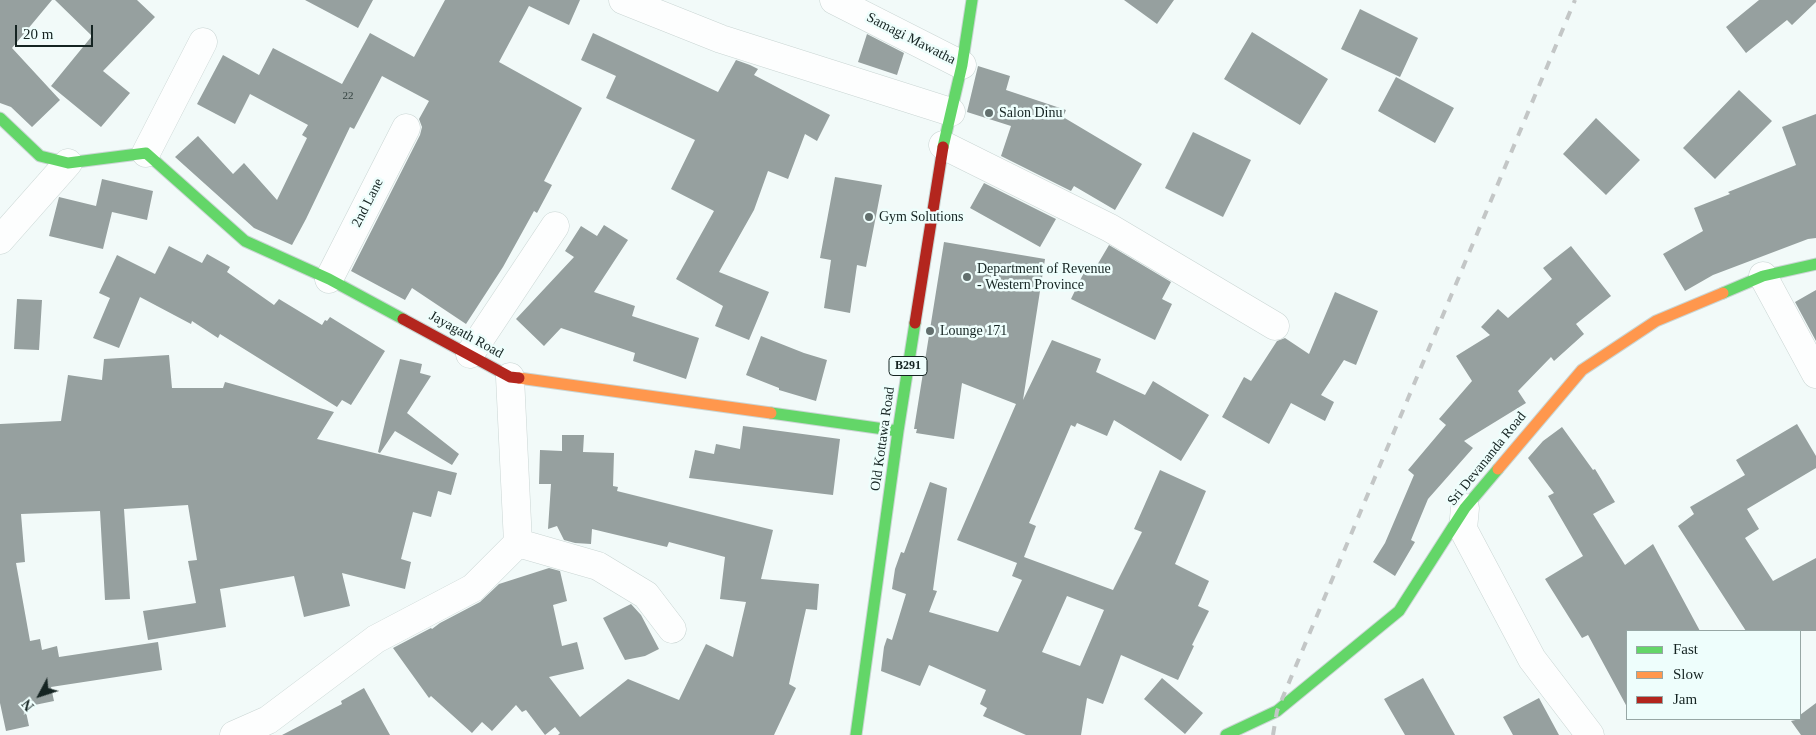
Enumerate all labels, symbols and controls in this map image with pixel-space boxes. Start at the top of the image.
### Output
street label: Samagi Mawatha [864,9,958,69]
scale bar [18,15,95,47]
text: 20 m [23,26,53,42]
house number: 22 [342,89,353,103]
place label: Salon Dinu [999,105,1062,121]
marker: Salon Dinu [983,107,995,119]
street label: 2nd Lane [349,176,387,230]
place label: Gym Solutions [879,209,963,225]
marker: Gym Solutions [863,211,875,223]
place label: Department of Revenue - Western Province [977,261,1111,294]
marker: Department of Revenue - Western Province [961,271,973,283]
street label: Jayagath Road [426,308,506,362]
place label: Lounge 171 [940,323,1007,339]
marker: Lounge 171 [924,325,936,337]
road number: B291 [889,356,927,376]
street label: Old Kottawa Road [867,386,899,492]
street label: Sri Devananda Road [1444,409,1530,509]
legend [1626,630,1801,720]
text: Fast [1673,641,1698,657]
text: Slow [1673,666,1704,682]
north arrow [15,670,65,720]
text: Jam [1673,691,1697,707]
text: N [19,696,37,714]

